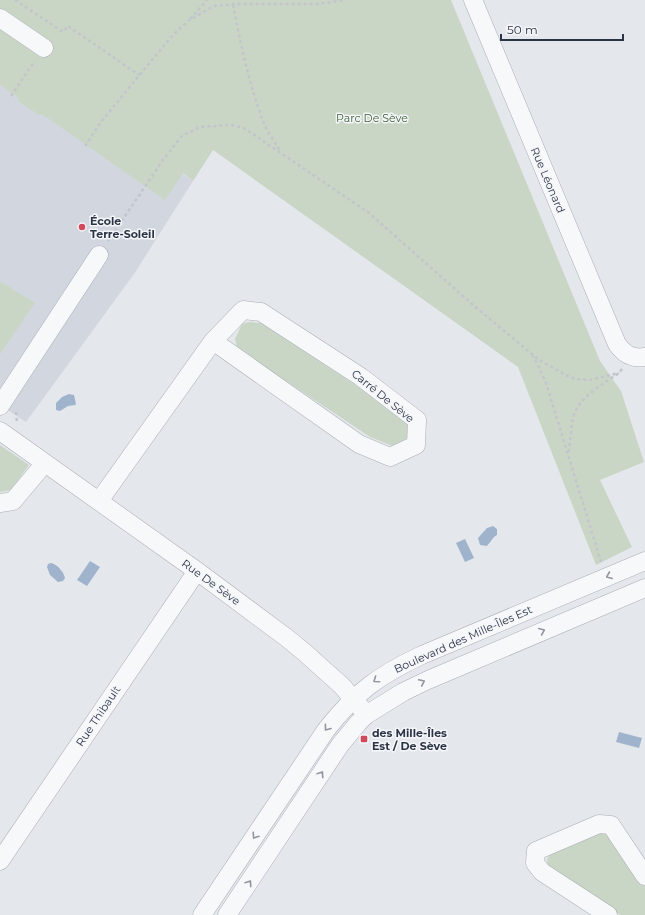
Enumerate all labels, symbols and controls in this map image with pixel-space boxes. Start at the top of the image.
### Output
scale bar [501,16,623,42]
text: 50 m [507,22,538,37]
park label: Parc De Sève [336,111,408,125]
street label: Rue Léonard [528,145,568,215]
place label: École Terre-Soleil [90,214,155,241]
marker: École Terre-Soleil [77,222,87,232]
street label: Carré De Sève [349,366,417,426]
street label: Rue De Sève [179,556,243,608]
one-way arrow [606,572,613,580]
street label: Boulevard des Mille-Îles Est [392,602,535,676]
one-way arrow [537,628,545,636]
one-way arrow [374,675,381,682]
one-way arrow [418,679,426,687]
street label: Rue Thibault [73,683,124,749]
one-way arrow [325,724,332,731]
place label: des Mille-Îles Est / De Sève [372,726,447,753]
marker: des Mille-Îles Est / De Sève [359,734,369,744]
one-way arrow [316,772,323,779]
one-way arrow [252,832,260,839]
one-way arrow [244,880,251,887]

